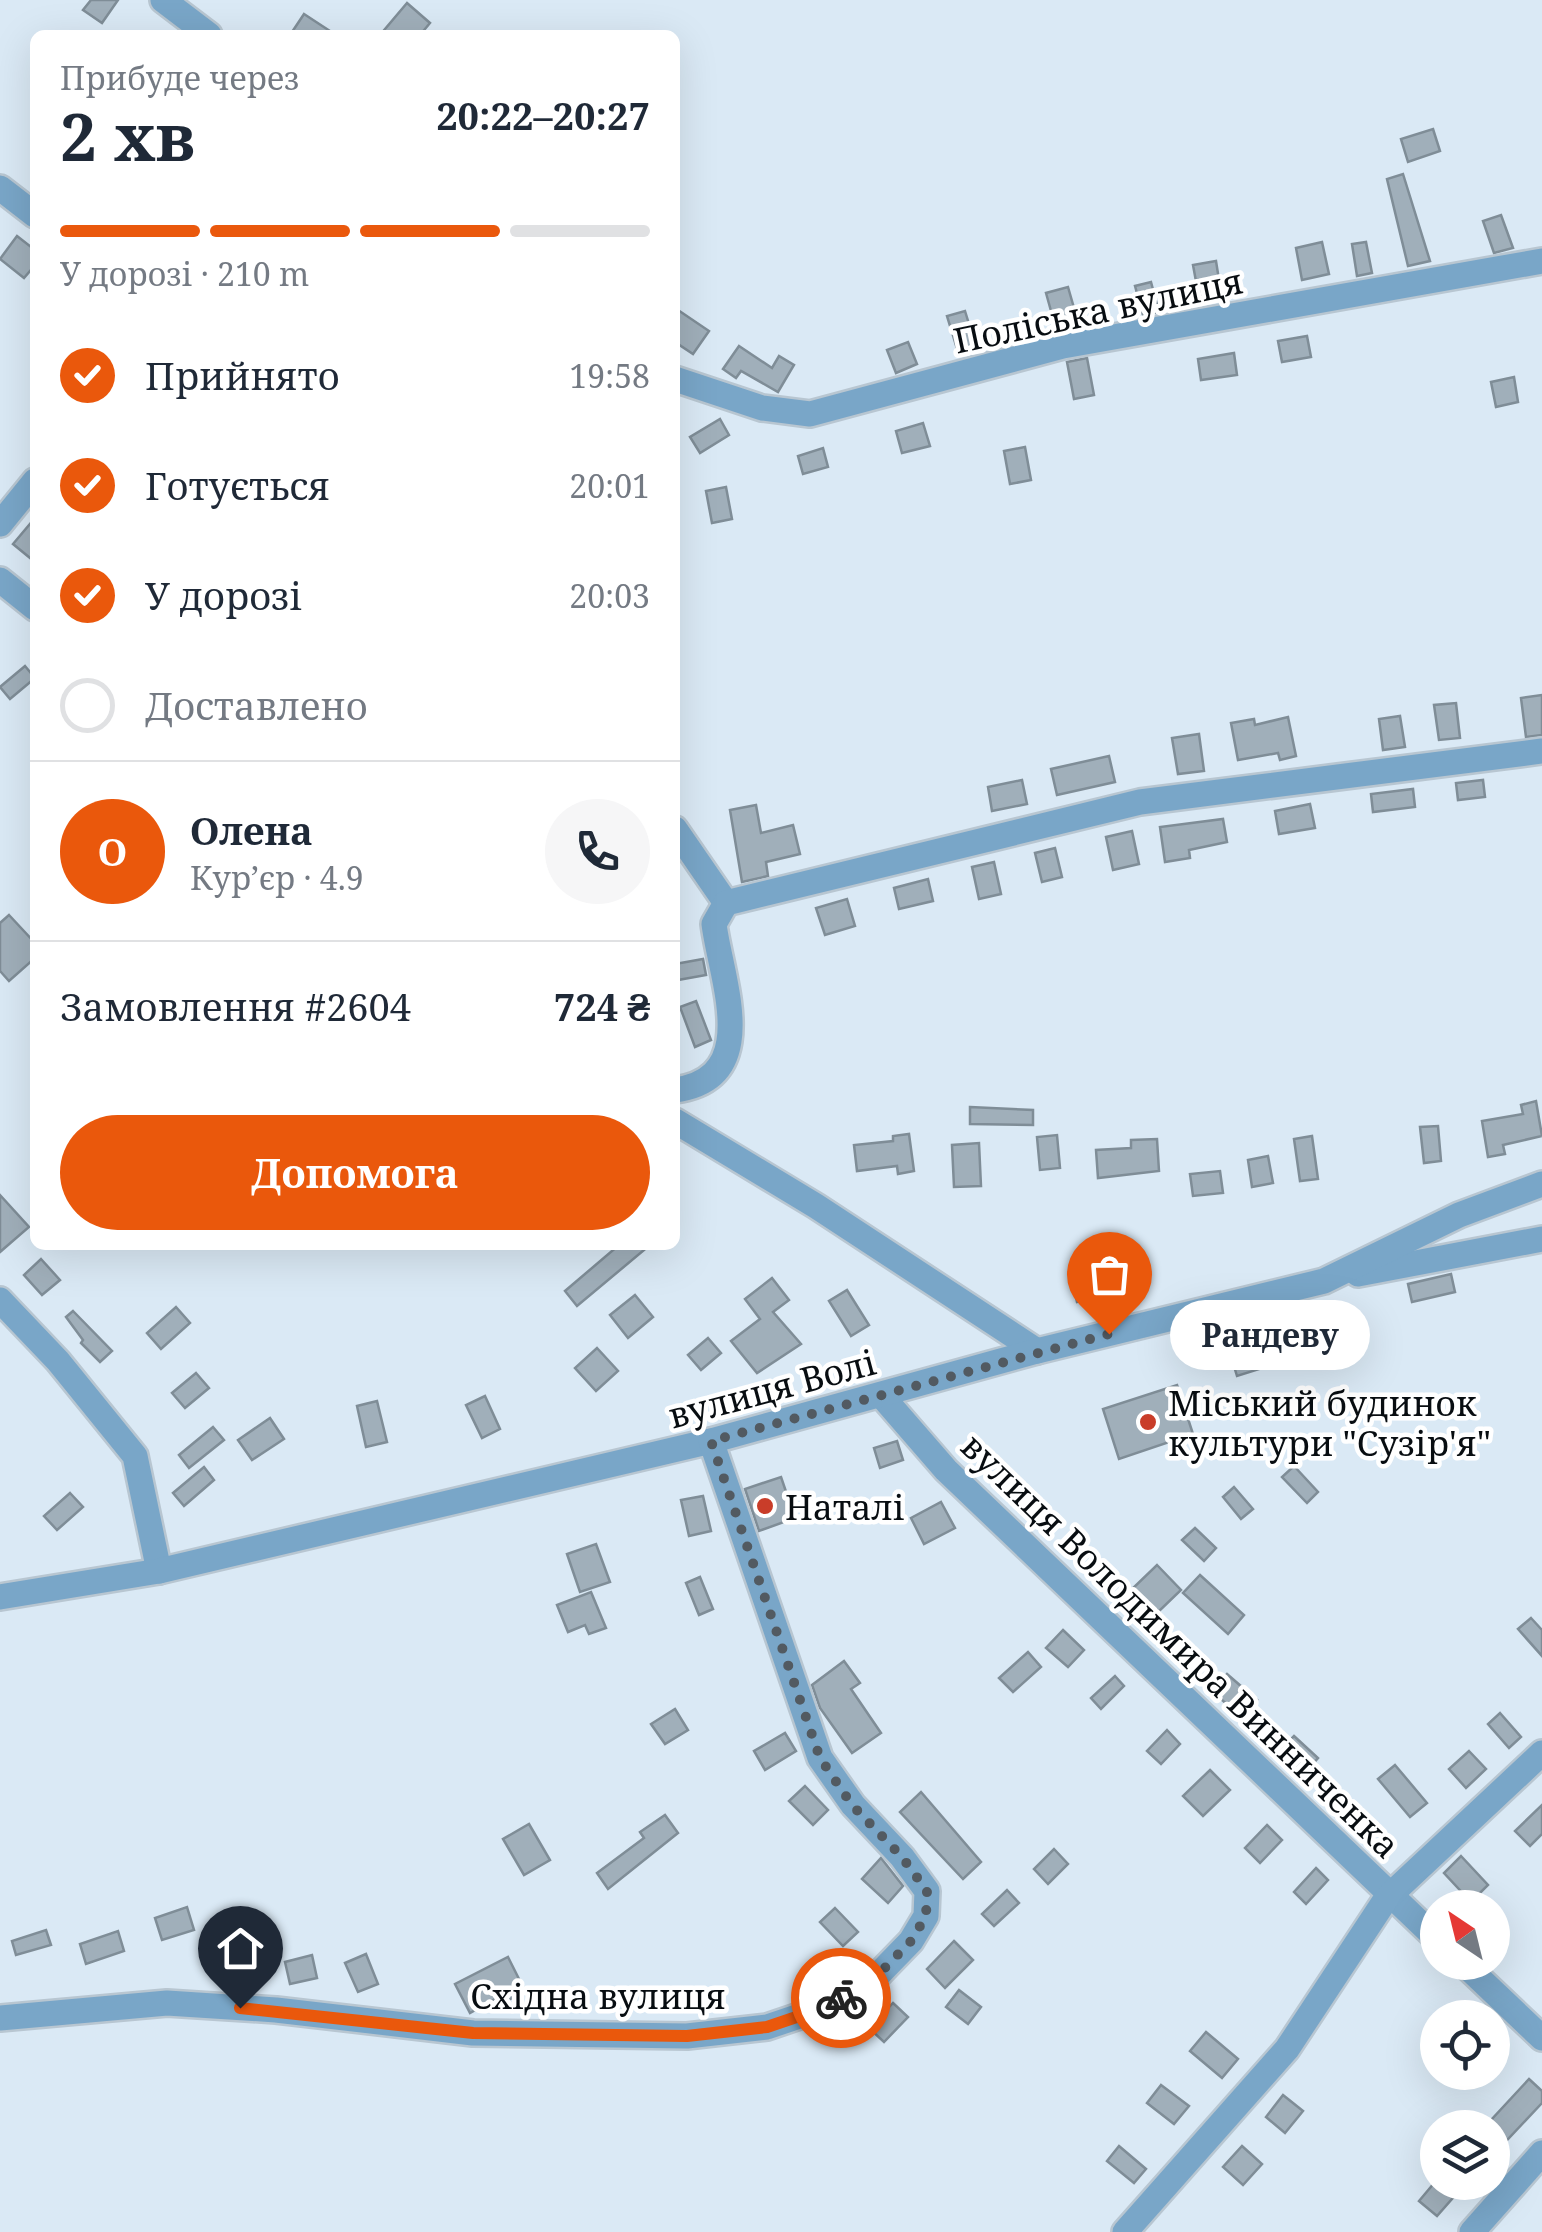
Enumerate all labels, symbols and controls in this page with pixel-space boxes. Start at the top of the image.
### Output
text: Прибуде через [60,56,299,99]
text: 20:22–20:27 [436,89,650,141]
text: 2 хв [60,92,195,180]
text: У дорозі · 210 m [60,252,309,295]
street label: Поліська вулиця [949,256,1247,364]
icon: check [60,348,115,403]
text: Прийнято [145,349,340,401]
text: 19:58 [569,354,650,397]
icon: check [60,458,115,513]
text: Готується [145,459,330,511]
text: 20:01 [569,464,650,507]
icon: check [60,568,115,623]
text: У дорозі [145,569,302,621]
text: 20:03 [569,574,650,617]
text: Доставлено [145,679,368,731]
button: phone [545,799,650,904]
text: Олена [190,804,313,856]
text: О [98,825,127,877]
text: Кур’єр · 4.9 [190,856,364,899]
text: Замовлення #2604 [60,980,411,1032]
text: 724 ₴ [554,980,650,1032]
button: Допомога [60,1115,650,1230]
pin [1067,1232,1152,1335]
icon: bag [1082,1247,1137,1302]
callout: Рандеву [1169,1299,1369,1369]
text: Рандеву [1201,1313,1339,1356]
street label: вулиця Волі [663,1338,881,1438]
place label: Міський будинок культури "Сузір'я" [1168,1379,1491,1466]
marker: Міський будинок культури "Сузір'я" [1137,1411,1159,1433]
street label: вулиця Володимира Винниченка [952,1422,1410,1868]
place label: Наталі [785,1483,905,1530]
marker: Наталі [754,1495,776,1517]
north arrow [1420,1890,1510,1980]
map controls [1420,1890,1510,2200]
pin [198,1906,283,2009]
icon: home [213,1921,268,1976]
courier [791,1948,891,2048]
icon: bike [814,1971,869,2026]
street label: Східна вулиця [470,1972,726,2019]
button: locate [1420,2000,1510,2090]
button: layers [1420,2110,1510,2200]

